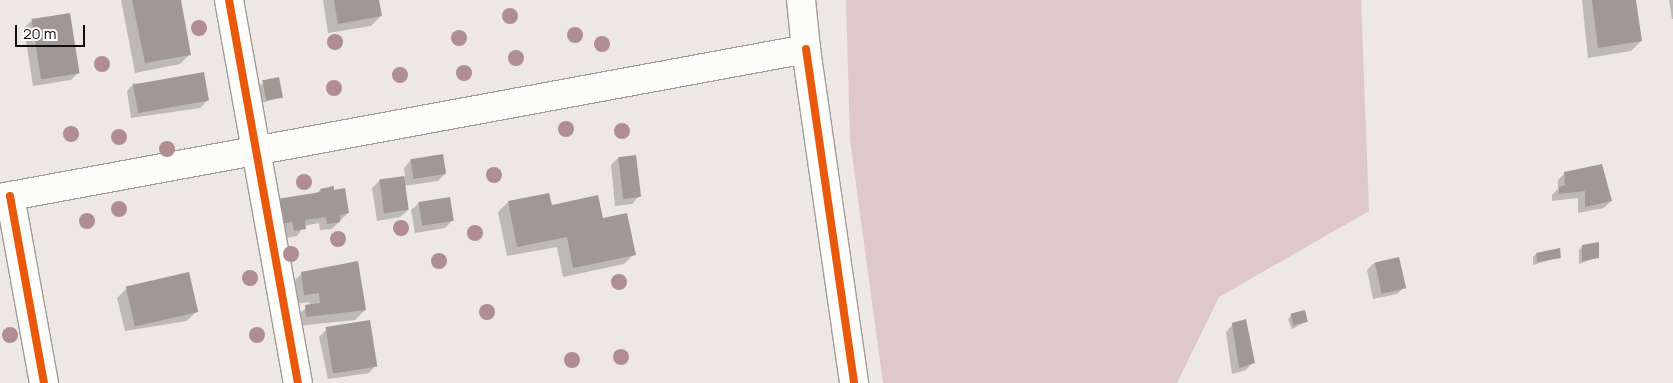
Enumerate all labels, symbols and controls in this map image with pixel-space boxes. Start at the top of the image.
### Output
scale bar [18,15,88,47]
text: 20 m [23,23,56,44]

